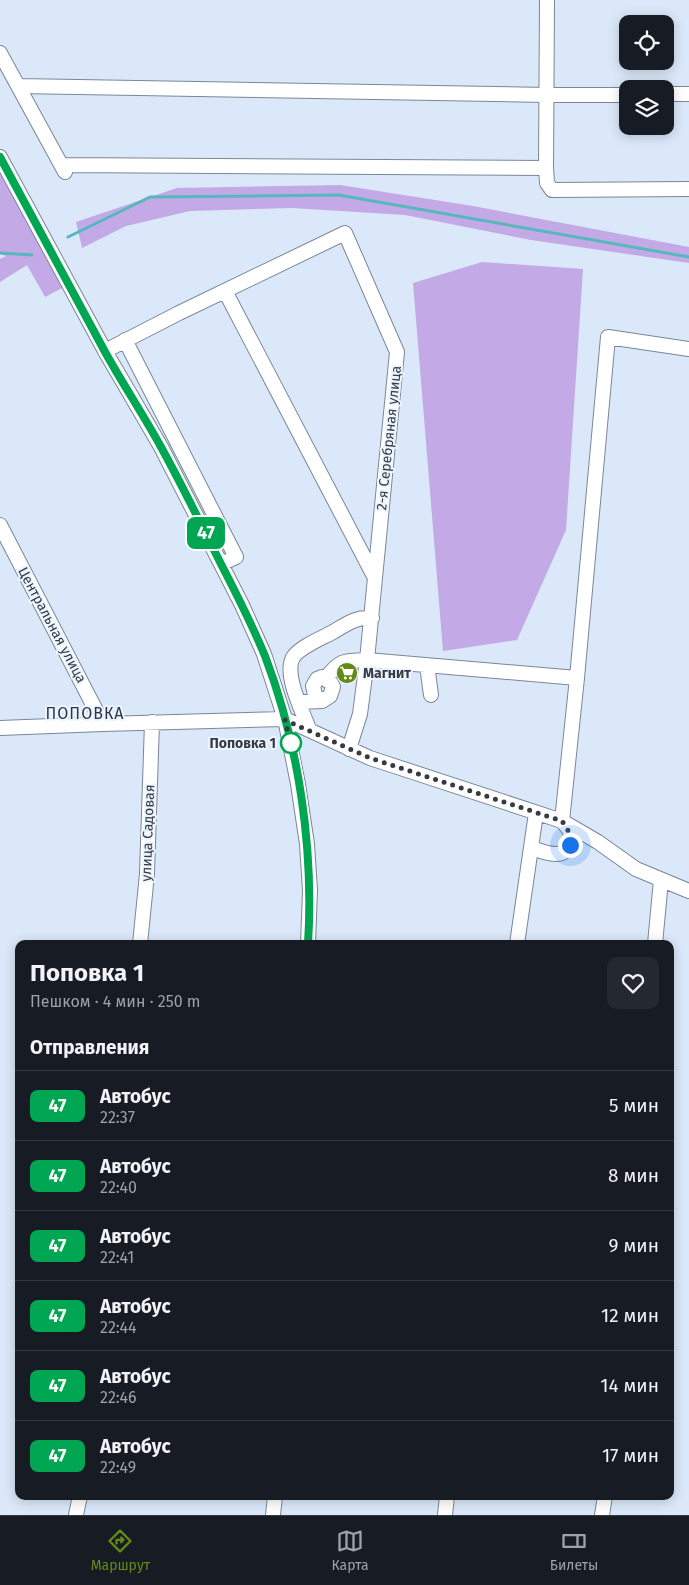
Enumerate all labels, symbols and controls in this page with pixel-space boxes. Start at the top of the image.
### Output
map controls [619,15,674,135]
button: locate [619,15,674,70]
button: layers [619,80,674,135]
street label: 2-я Серебряная улица [373,365,405,511]
line badge: 47 [184,517,228,549]
text: 47 [197,522,215,544]
street label: Центральная улица [14,564,90,686]
supermarket icon: Магнит [335,661,359,685]
place label: Магнит [363,665,411,682]
district label: ПОПОВКА [45,704,125,723]
marker: Поповка 1 [280,732,302,754]
place label: Поповка 1 [209,735,276,752]
street label: улица Садовая [138,784,158,882]
your location [558,833,583,858]
button: heart [607,957,659,1009]
text: Поповка 1 [30,959,144,987]
text: Пешком · 4 мин · 250 m [30,992,201,1011]
text: Отправления [30,1036,149,1059]
text: Автобус [100,1085,171,1108]
text: 5 мин [609,1094,659,1117]
text: 47 [48,1095,67,1117]
text: 22:37 [100,1108,135,1127]
text: Автобус [100,1155,171,1178]
text: 8 мин [608,1164,659,1187]
text: 47 [48,1165,67,1187]
text: 22:40 [100,1178,137,1197]
text: Автобус [100,1225,171,1248]
text: 9 мин [609,1234,659,1257]
text: 47 [48,1235,67,1257]
text: 22:41 [100,1248,134,1267]
text: Автобус [100,1295,171,1318]
text: 12 мин [601,1304,659,1327]
text: 47 [48,1305,67,1327]
text: 22:44 [100,1318,137,1337]
text: Автобус [100,1365,171,1388]
text: 14 мин [600,1374,659,1397]
text: 47 [48,1375,67,1397]
text: 22:46 [100,1388,137,1407]
text: Автобус [100,1435,171,1458]
text: 17 мин [602,1444,659,1467]
text: 47 [48,1445,67,1467]
text: 22:49 [100,1458,136,1477]
tab: Маршрут [91,1527,150,1574]
tab: Карта [331,1527,369,1574]
tab: Билеты [550,1527,598,1574]

